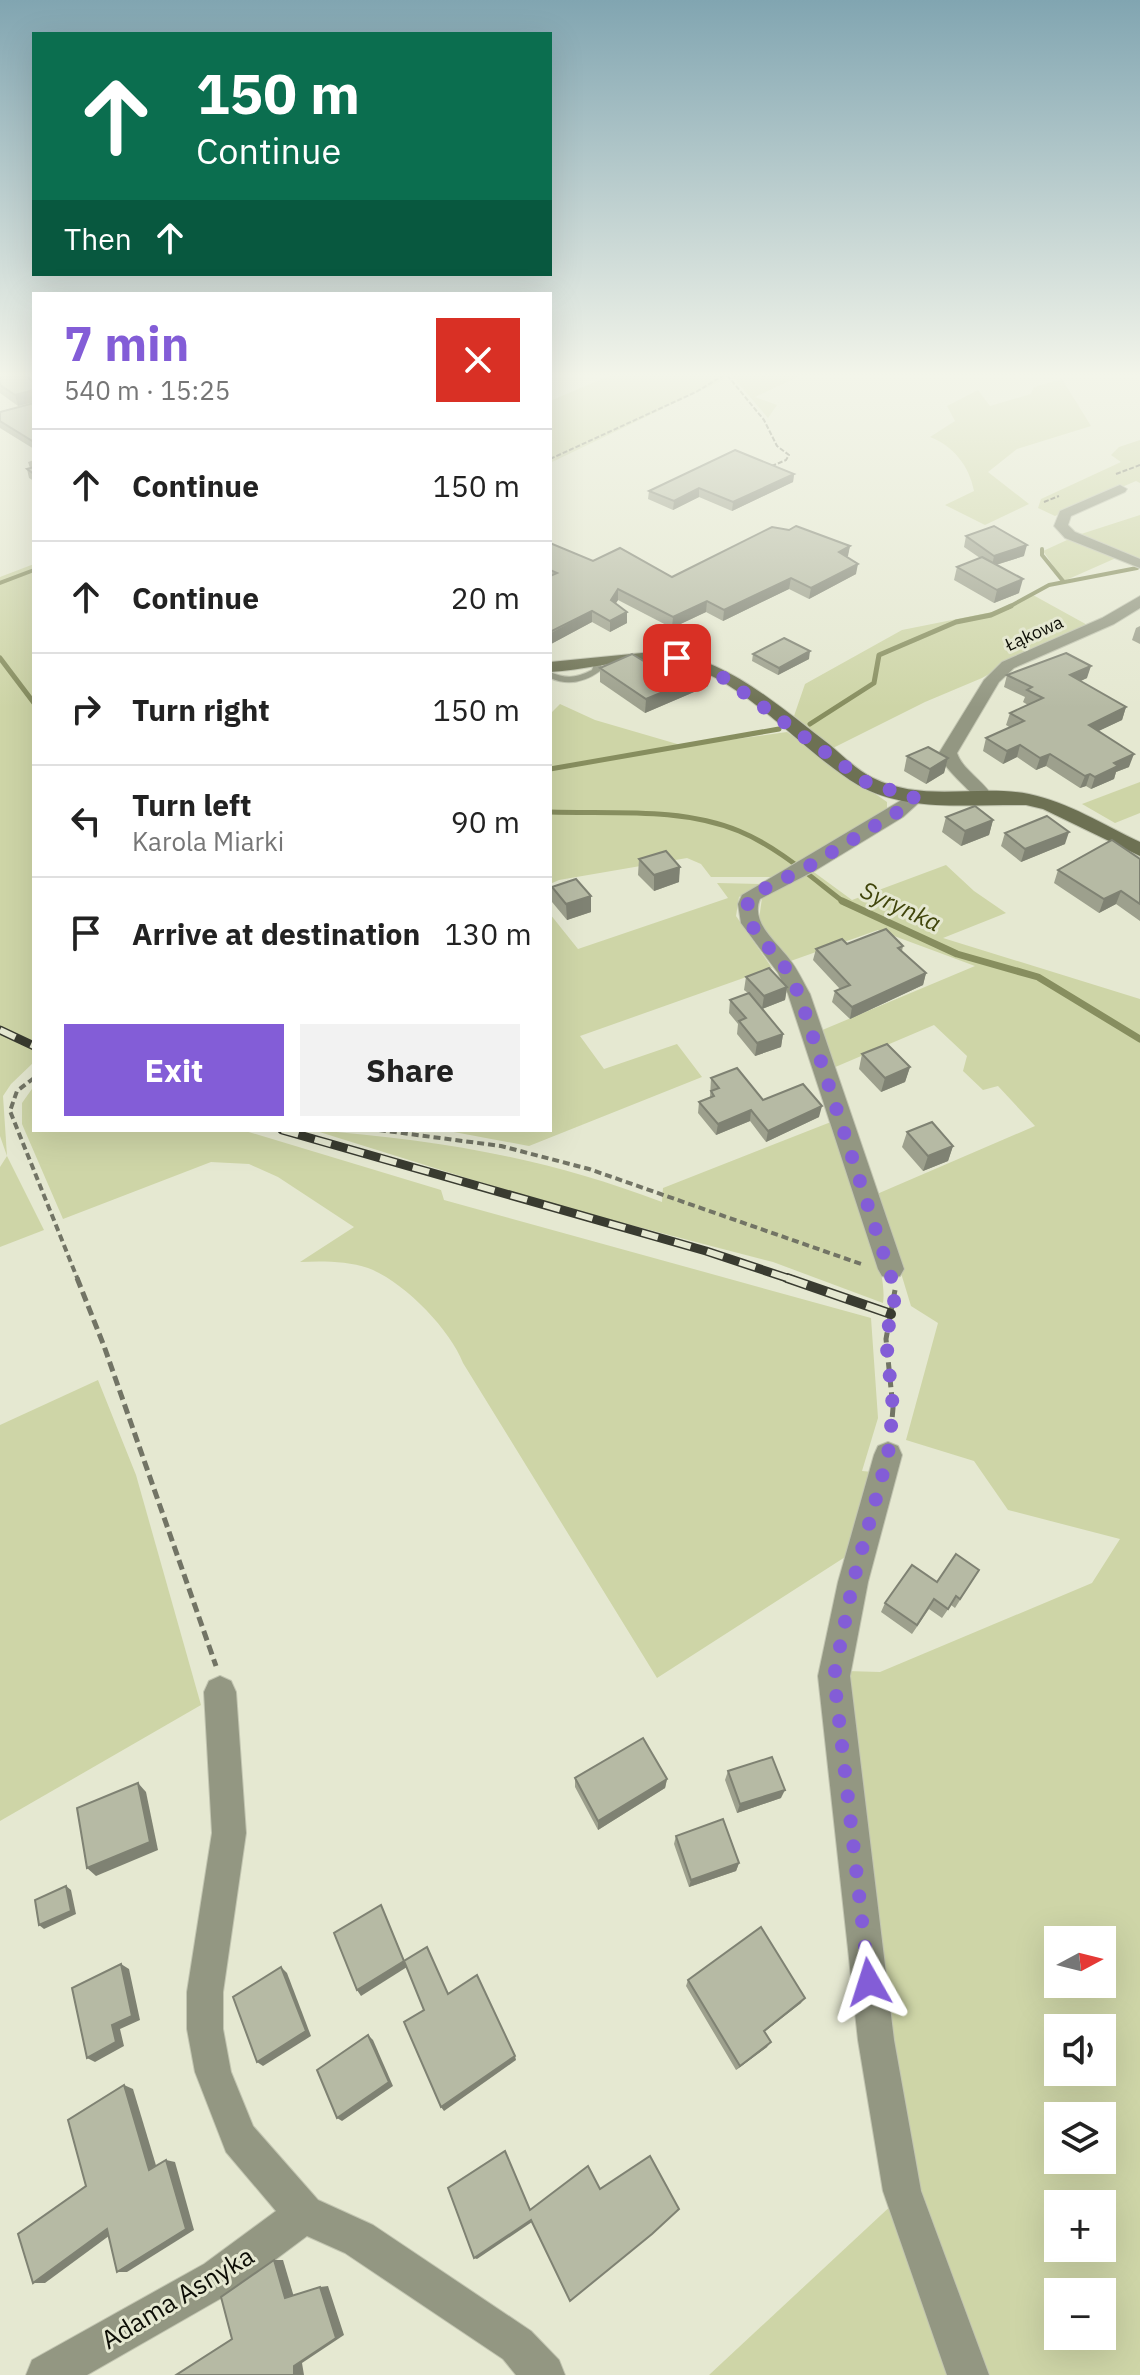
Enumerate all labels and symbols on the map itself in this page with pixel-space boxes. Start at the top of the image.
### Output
street label: Łąkowa [1000,610,1067,656]
pin [643,624,711,692]
water label: Syrynka [855,873,947,939]
north arrow [1044,1926,1116,1998]
position arrow [827,1940,911,2024]
street label: Adama Asnyka [94,2238,260,2356]

